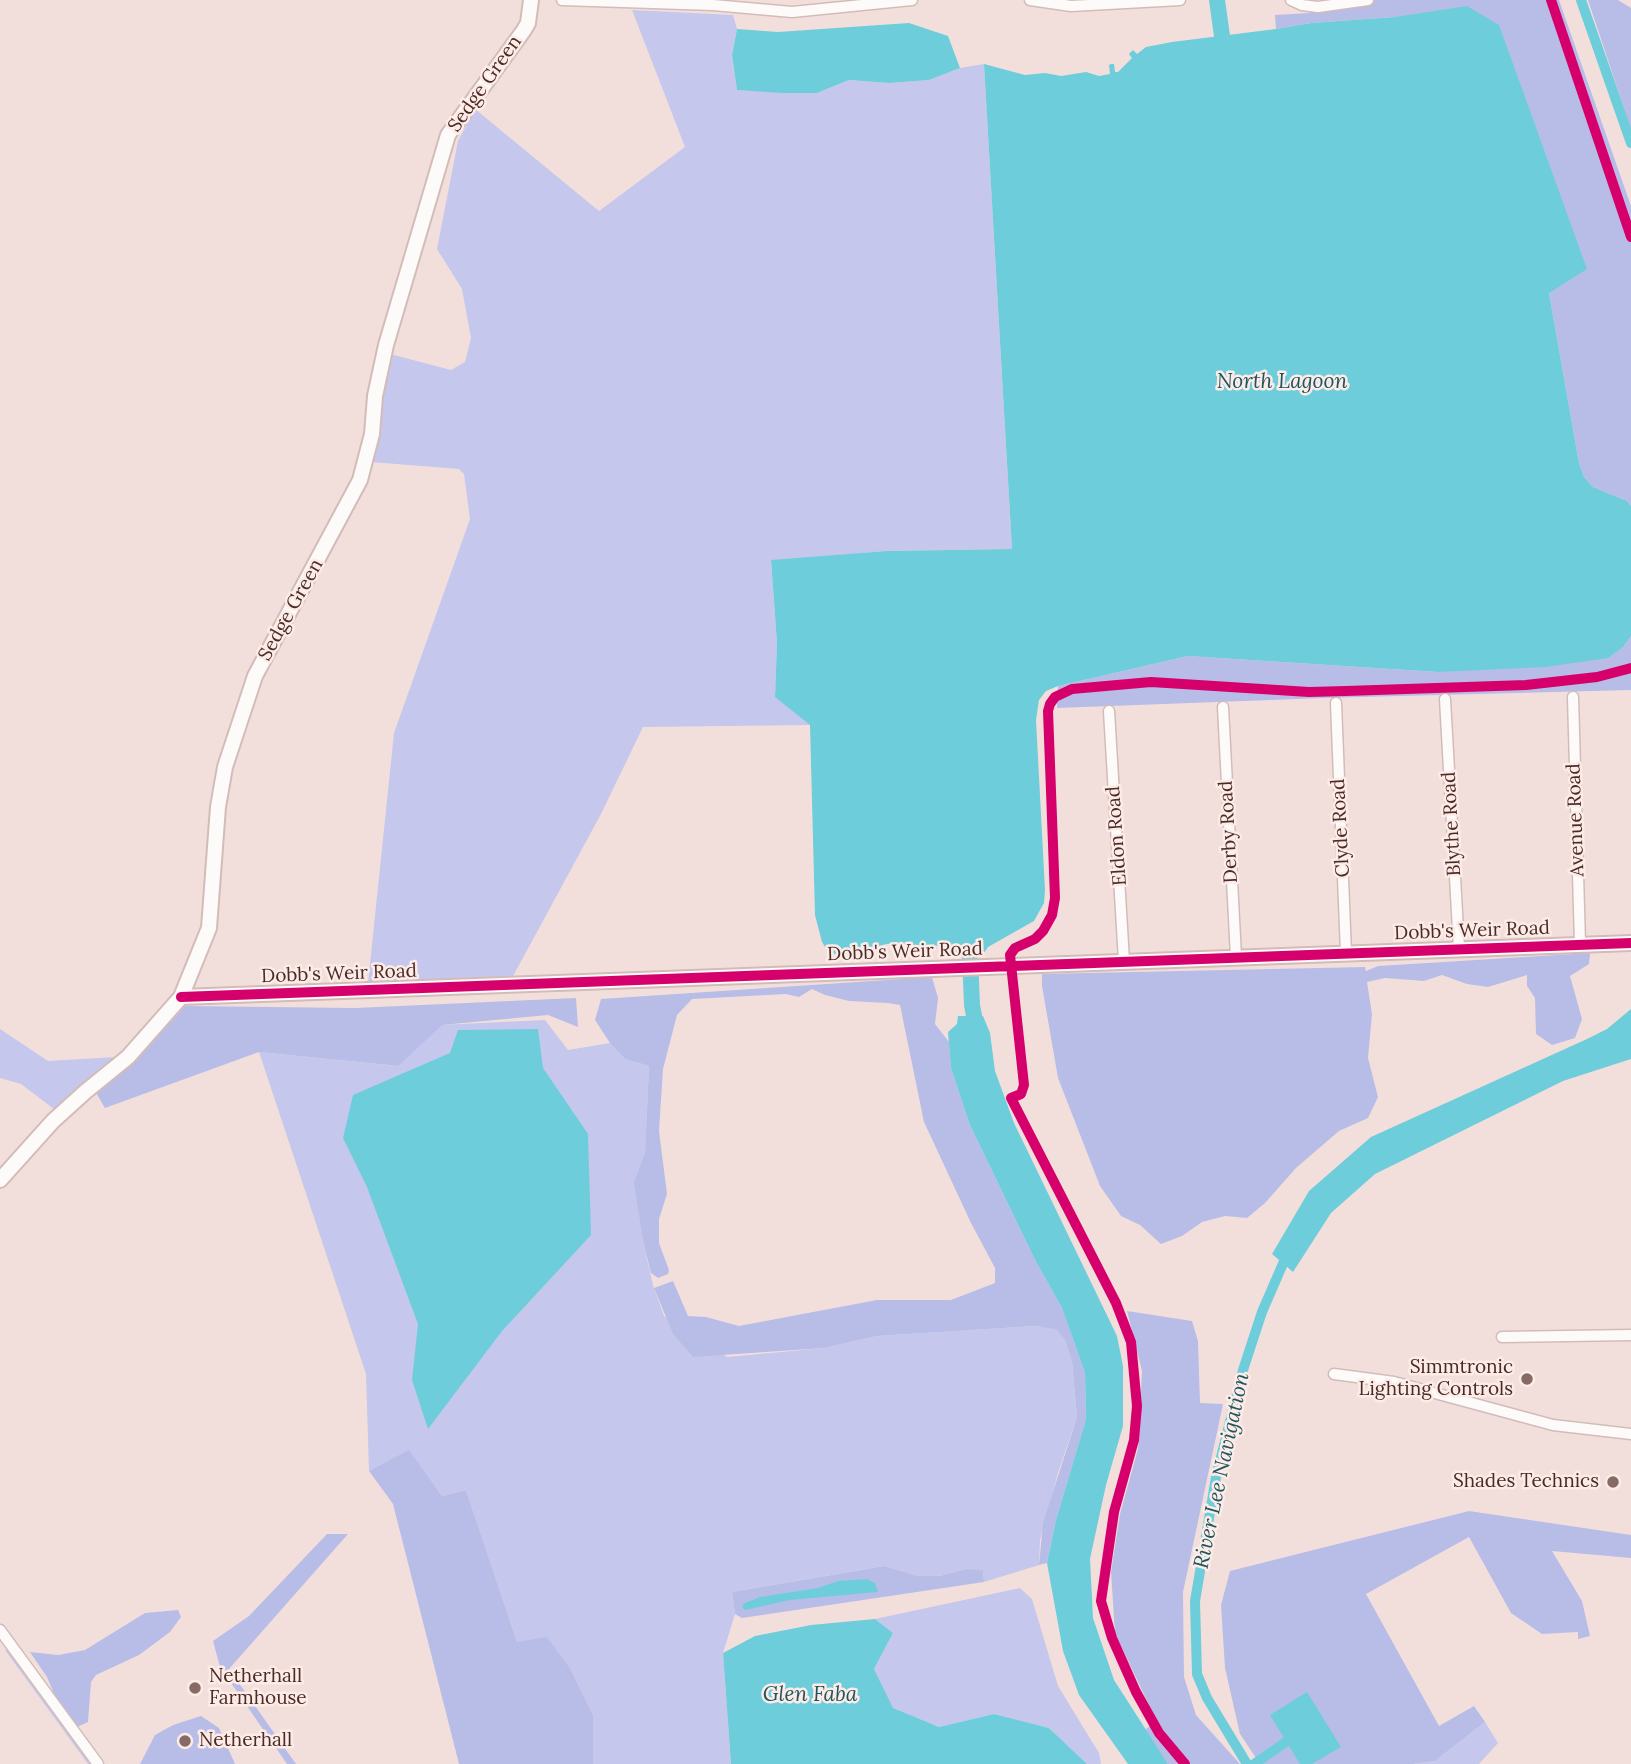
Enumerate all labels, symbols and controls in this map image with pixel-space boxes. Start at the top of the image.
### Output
street label: Sedge Green [443,31,527,137]
water label: North Lagoon [1217,369,1347,395]
street label: Sedge Green [254,555,328,665]
street label: Avenue Road [1563,763,1589,877]
street label: Blythe Road [1438,771,1466,877]
street label: Clyde Road [1327,778,1355,878]
street label: Derby Road [1215,780,1243,884]
street label: Eldon Road [1102,785,1132,887]
street label: Dobb's Weir Road [1394,917,1550,945]
street label: Dobb's Weir Road [827,938,983,966]
street label: Dobb's Weir Road [261,960,417,988]
place label: Simmtronic Lighting Controls [1358,1357,1513,1401]
water label: River Lee Navigation [1189,1371,1255,1571]
marker: Simmtronic Lighting Controls [1519,1371,1535,1387]
place label: Shades Technics [1453,1471,1599,1493]
marker: Shades Technics [1605,1474,1621,1490]
place label: Netherhall Farmhouse [209,1666,307,1710]
marker: Netherhall Farmhouse [187,1680,203,1696]
water label: Glen Faba [763,1682,857,1708]
place label: Netherhall [199,1730,292,1752]
marker: Netherhall [177,1733,193,1749]

